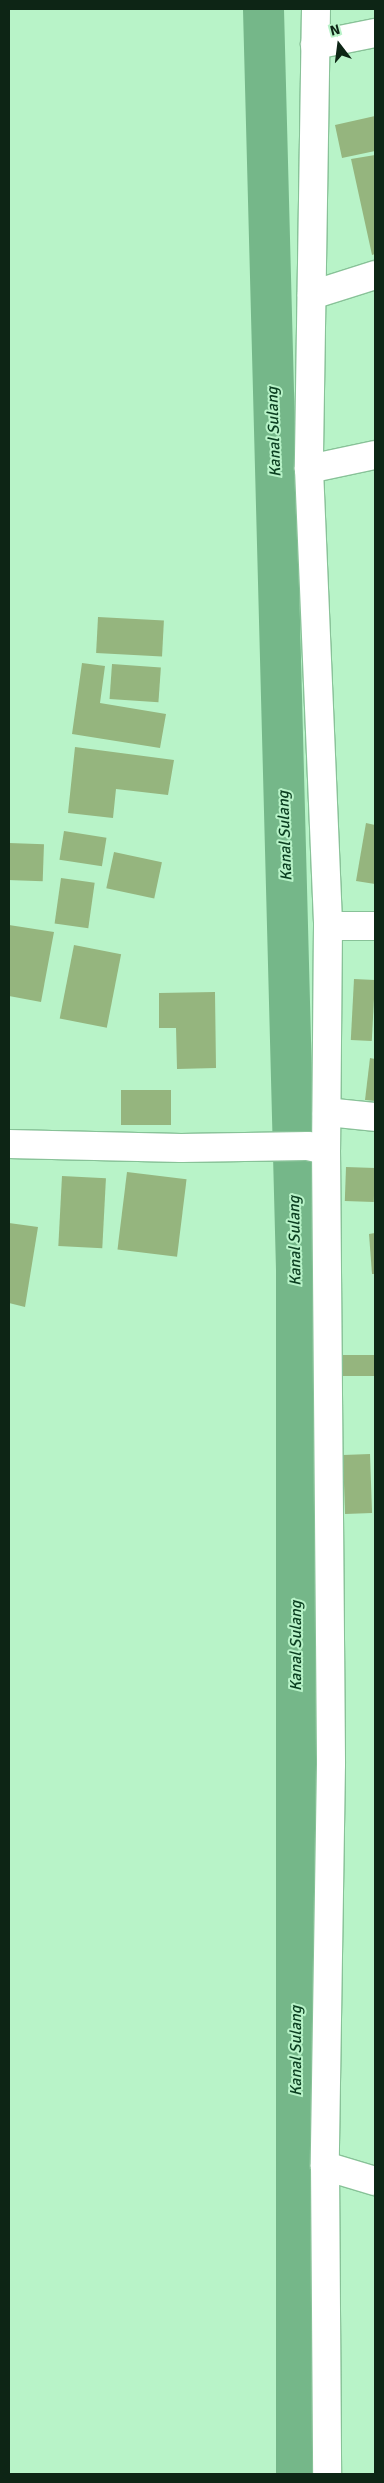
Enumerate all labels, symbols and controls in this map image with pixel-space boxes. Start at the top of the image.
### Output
north arrow [314,20,364,70]
text: N [328,21,342,40]
water label: Kanal Sulang [263,387,285,477]
water label: Kanal Sulang [274,791,296,881]
water label: Kanal Sulang [285,1196,305,1286]
water label: Kanal Sulang [286,1601,306,1691]
water label: Kanal Sulang [286,2006,306,2096]

